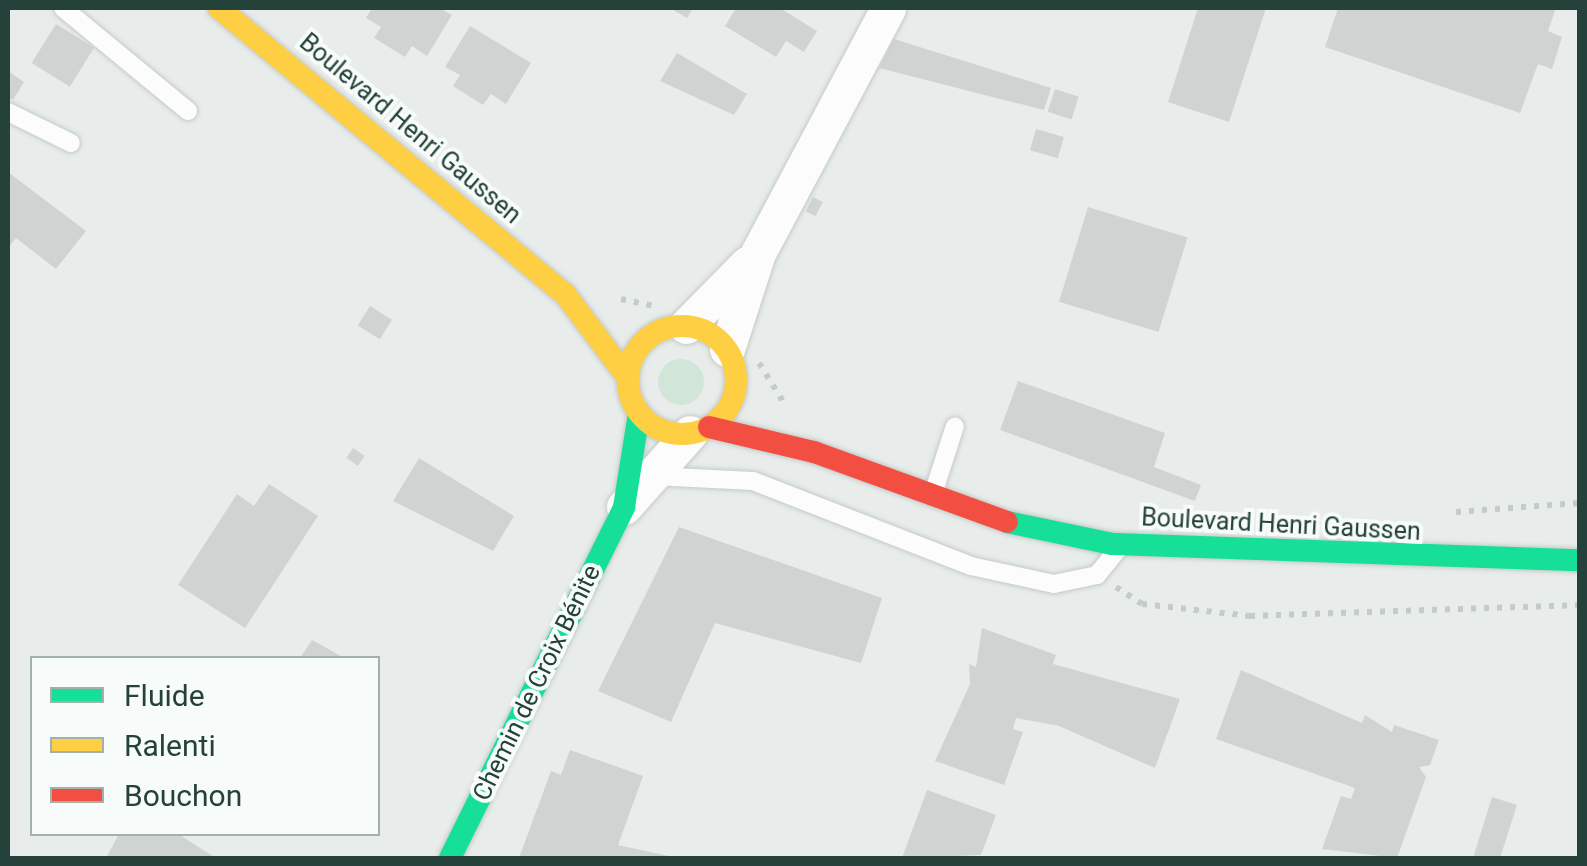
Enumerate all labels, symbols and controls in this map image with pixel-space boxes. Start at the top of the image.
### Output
street label: Boulevard Henri Gaussen [293,28,527,230]
street label: Boulevard Henri Gaussen [1141,503,1421,547]
street label: Chemin de Croix Bénite [467,560,607,806]
legend [30,656,380,836]
text: Fluide [124,678,205,713]
text: Ralenti [124,728,216,763]
text: Bouchon [124,778,242,813]

